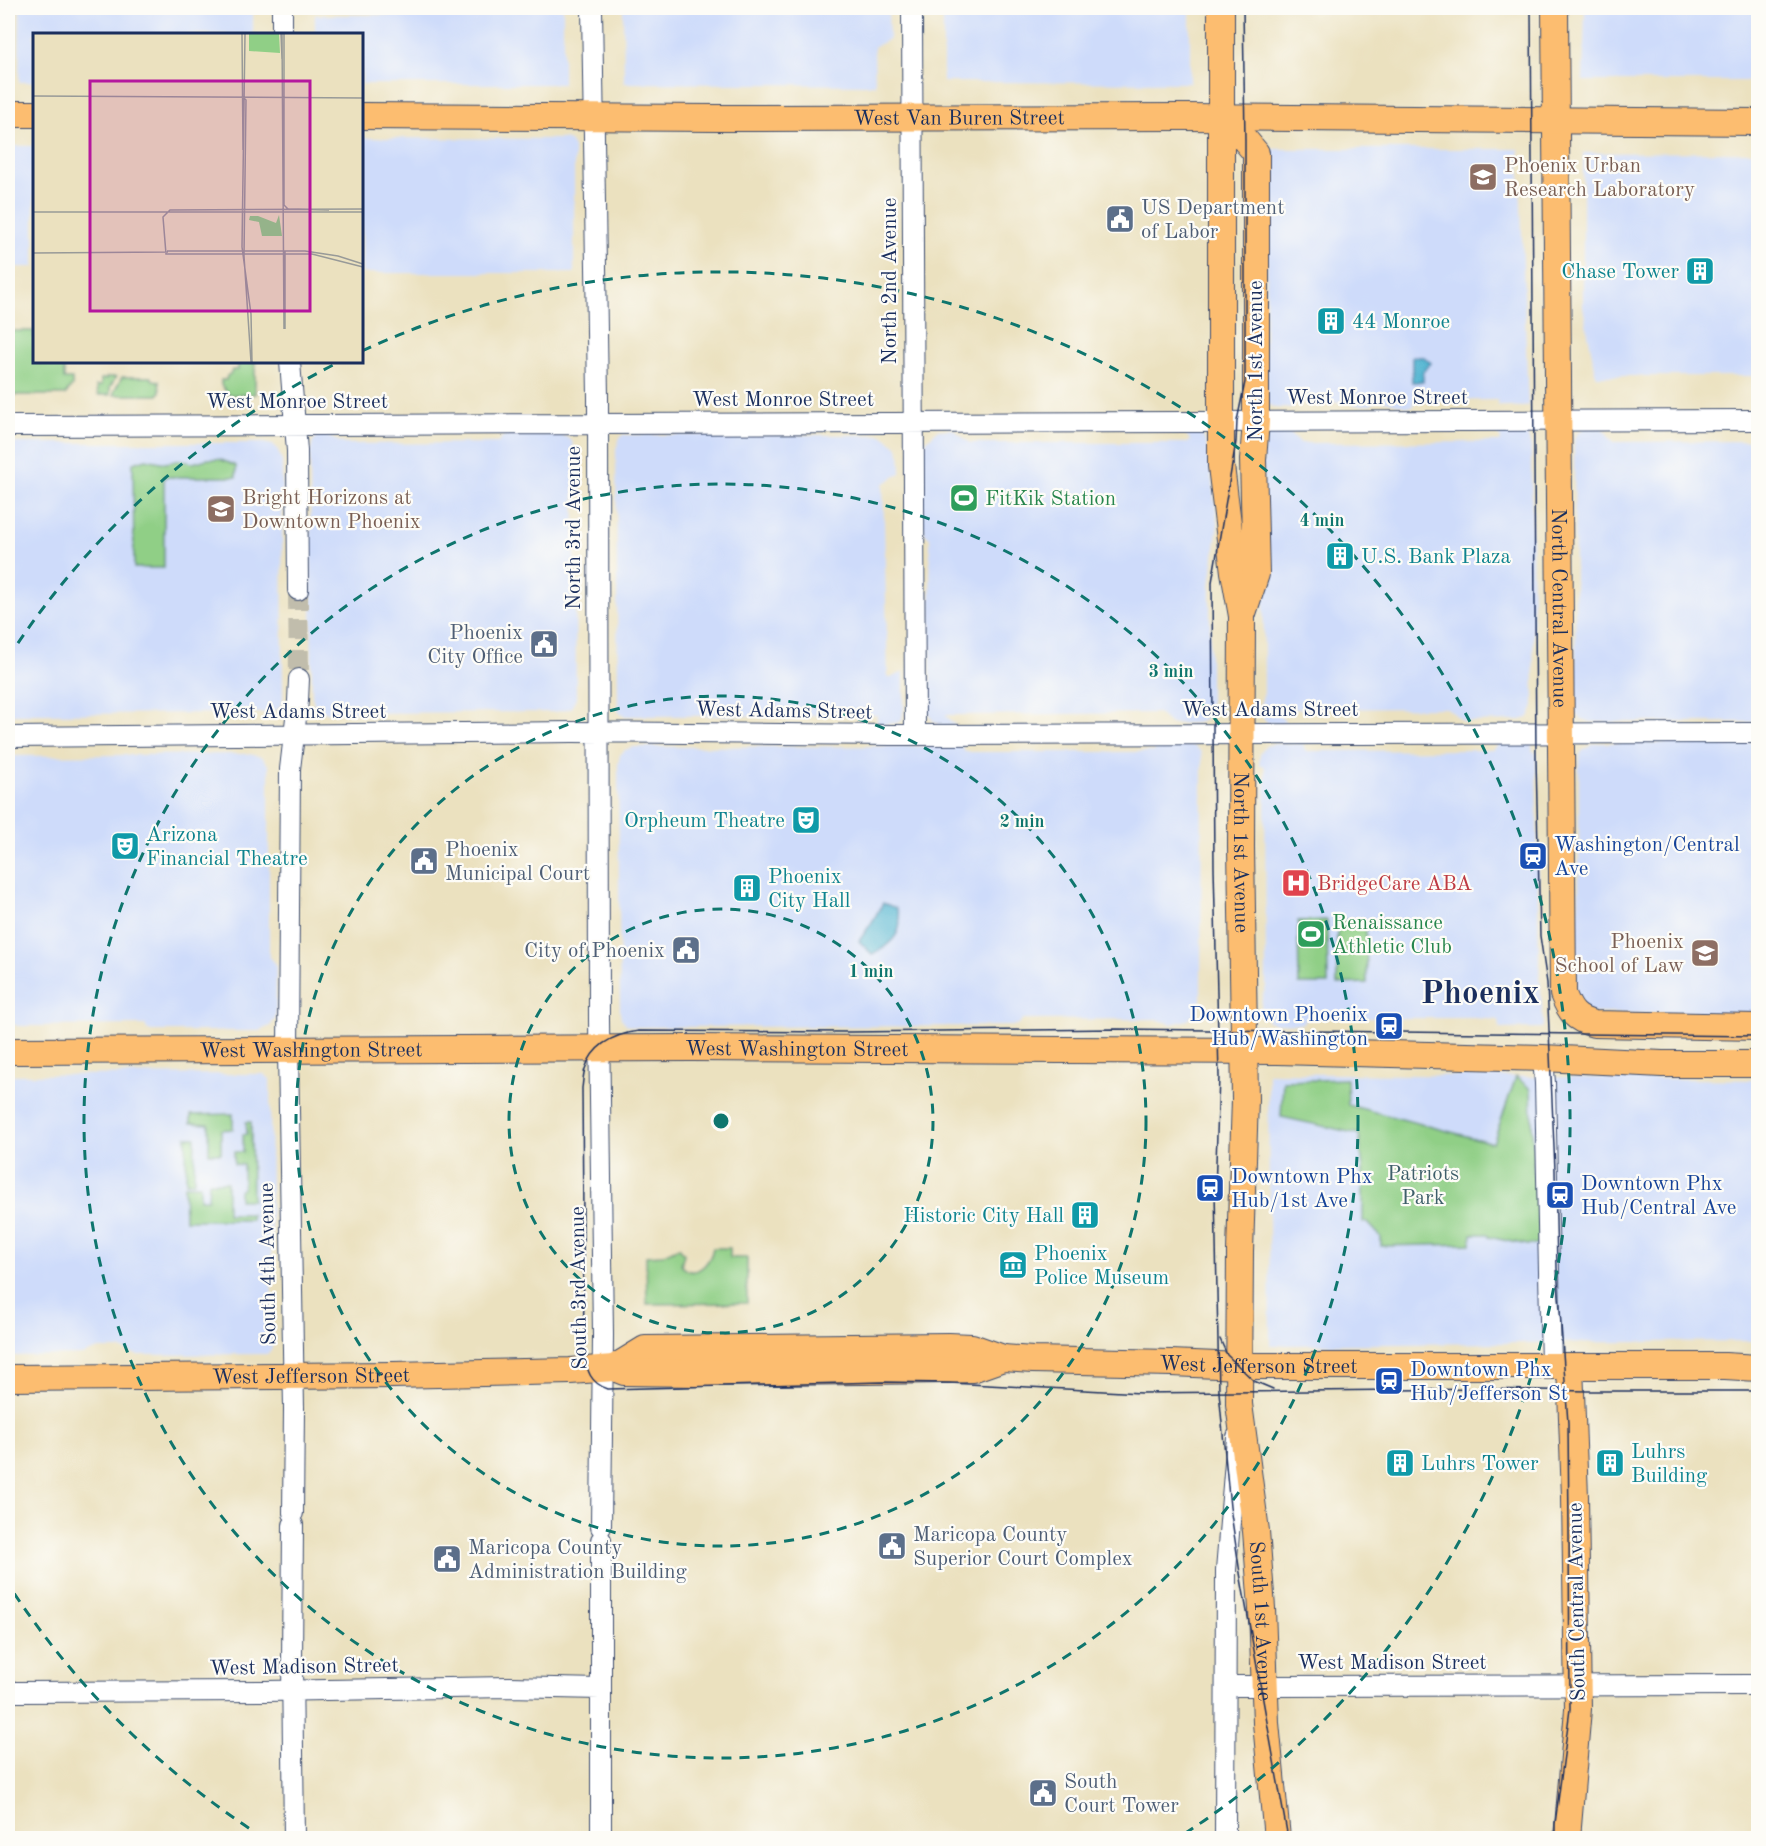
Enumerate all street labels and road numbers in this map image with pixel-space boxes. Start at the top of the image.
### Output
street label: West Van Buren Street [853,108,1065,130]
street label: North 2nd Avenue [880,198,901,364]
street label: North 1st Avenue [1246,280,1267,442]
street label: West Monroe Street [1286,388,1468,409]
street label: West Monroe Street [692,390,874,411]
street label: West Monroe Street [206,392,388,413]
street label: North 3rd Avenue [564,446,585,610]
street label: North Central Avenue [1547,508,1570,708]
street label: West Adams Street [695,699,873,724]
street label: West Adams Street [1181,700,1359,721]
street label: West Adams Street [209,702,387,723]
street label: North 1st Avenue [1229,772,1251,933]
street label: West Washington Street [685,1039,909,1061]
street label: West Washington Street [199,1040,423,1062]
street label: South 4th Avenue [257,1182,280,1346]
street label: South 3rd Avenue [568,1206,591,1370]
street label: West Jefferson Street [1159,1354,1358,1378]
street label: West Jefferson Street [212,1366,410,1388]
street label: South Central Avenue [1565,1502,1590,1702]
street label: South 1st Avenue [1245,1540,1274,1702]
street label: West Madison Street [1297,1653,1487,1674]
street label: West Madison Street [209,1655,399,1680]

